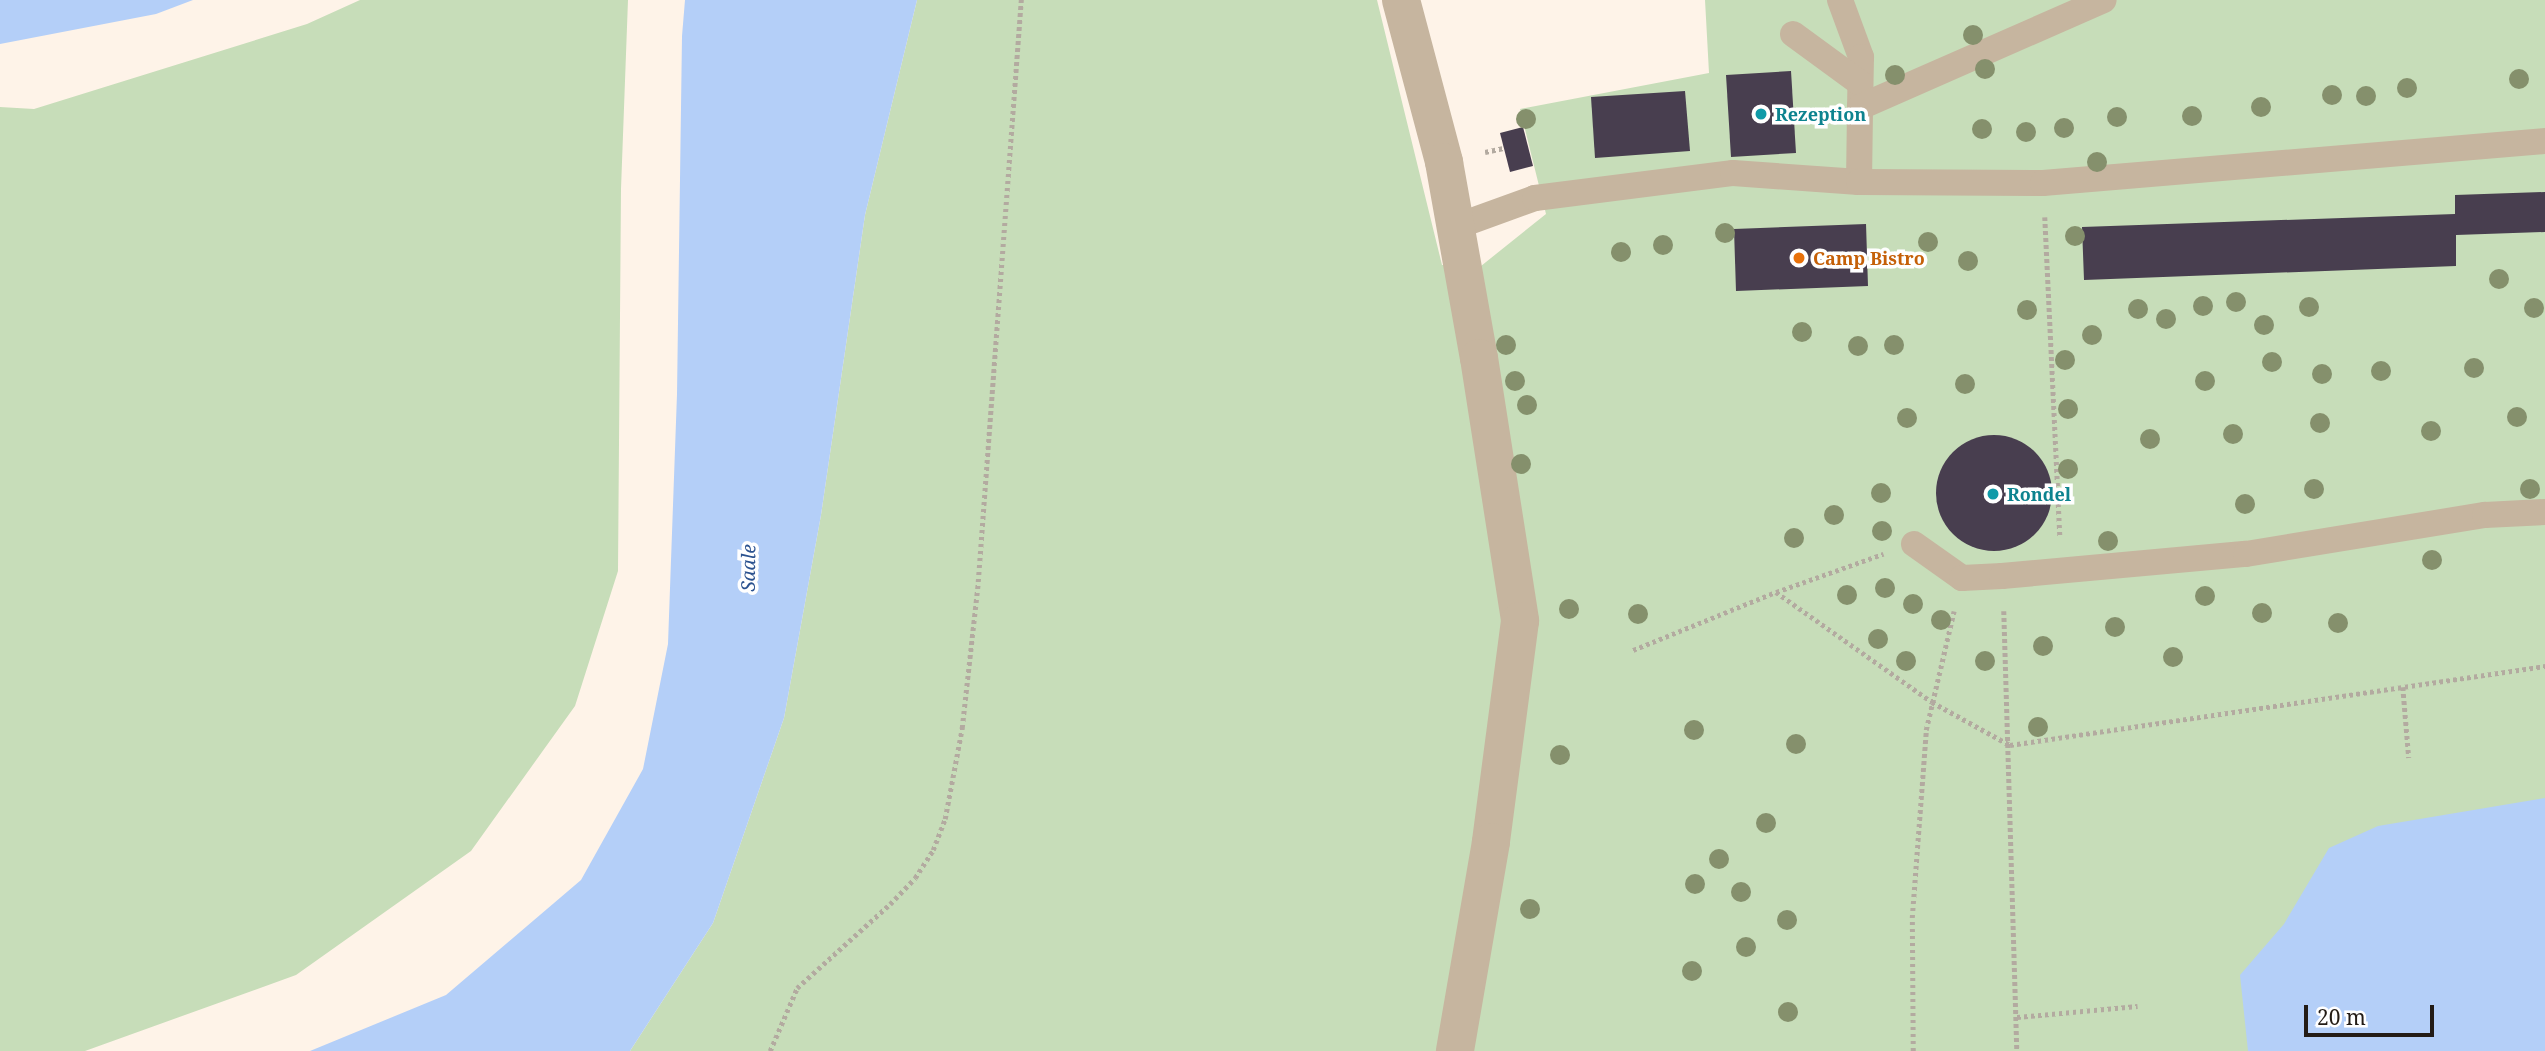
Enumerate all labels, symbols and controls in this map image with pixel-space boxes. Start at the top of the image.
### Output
place label: Rezeption [1775,103,1866,125]
marker: Rezeption [1753,106,1769,122]
place label: Camp Bistro [1813,247,1925,269]
marker: Camp Bistro [1791,250,1807,266]
place label: Rondel [2007,483,2071,505]
marker: Rondel [1985,486,2001,502]
water label: Saale [737,544,761,592]
scale bar [2307,992,2436,1036]
text: 20 m [2317,1003,2366,1031]

